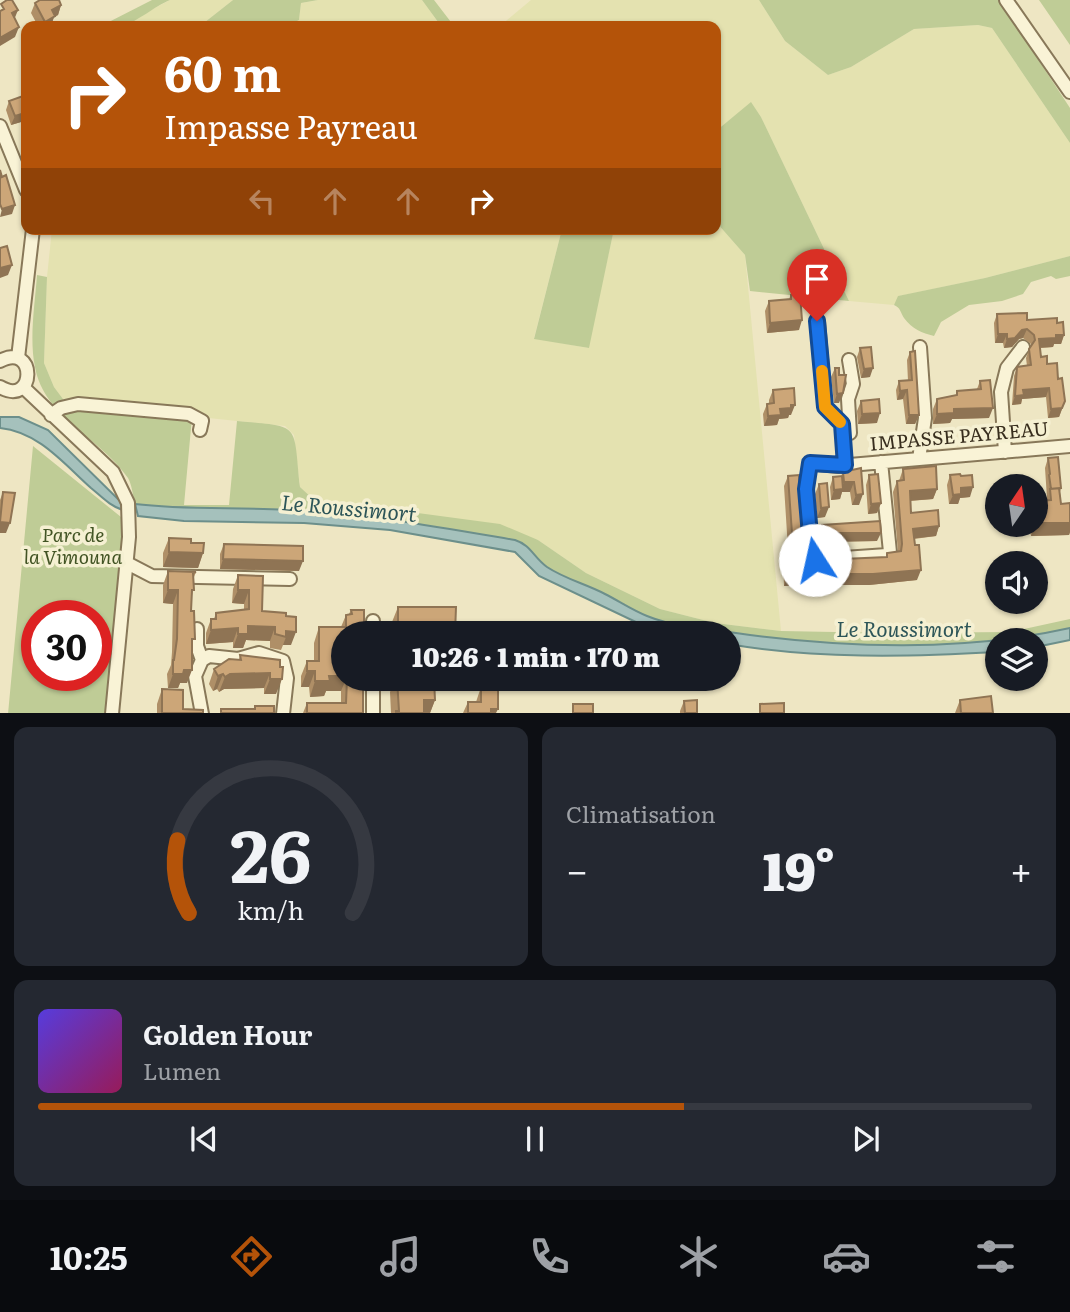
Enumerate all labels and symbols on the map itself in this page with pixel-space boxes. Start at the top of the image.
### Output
pin [787,249,847,321]
street label: IMPASSE PAYREAU [868,413,1050,457]
north arrow [985,474,1048,537]
water label: Le Roussimort [280,485,419,528]
park label: Parc de la Vimouna [24,520,122,570]
position arrow [778,523,852,597]
speed limit sign: 30 [21,600,112,691]
water label: Le Roussimort [836,612,972,643]

